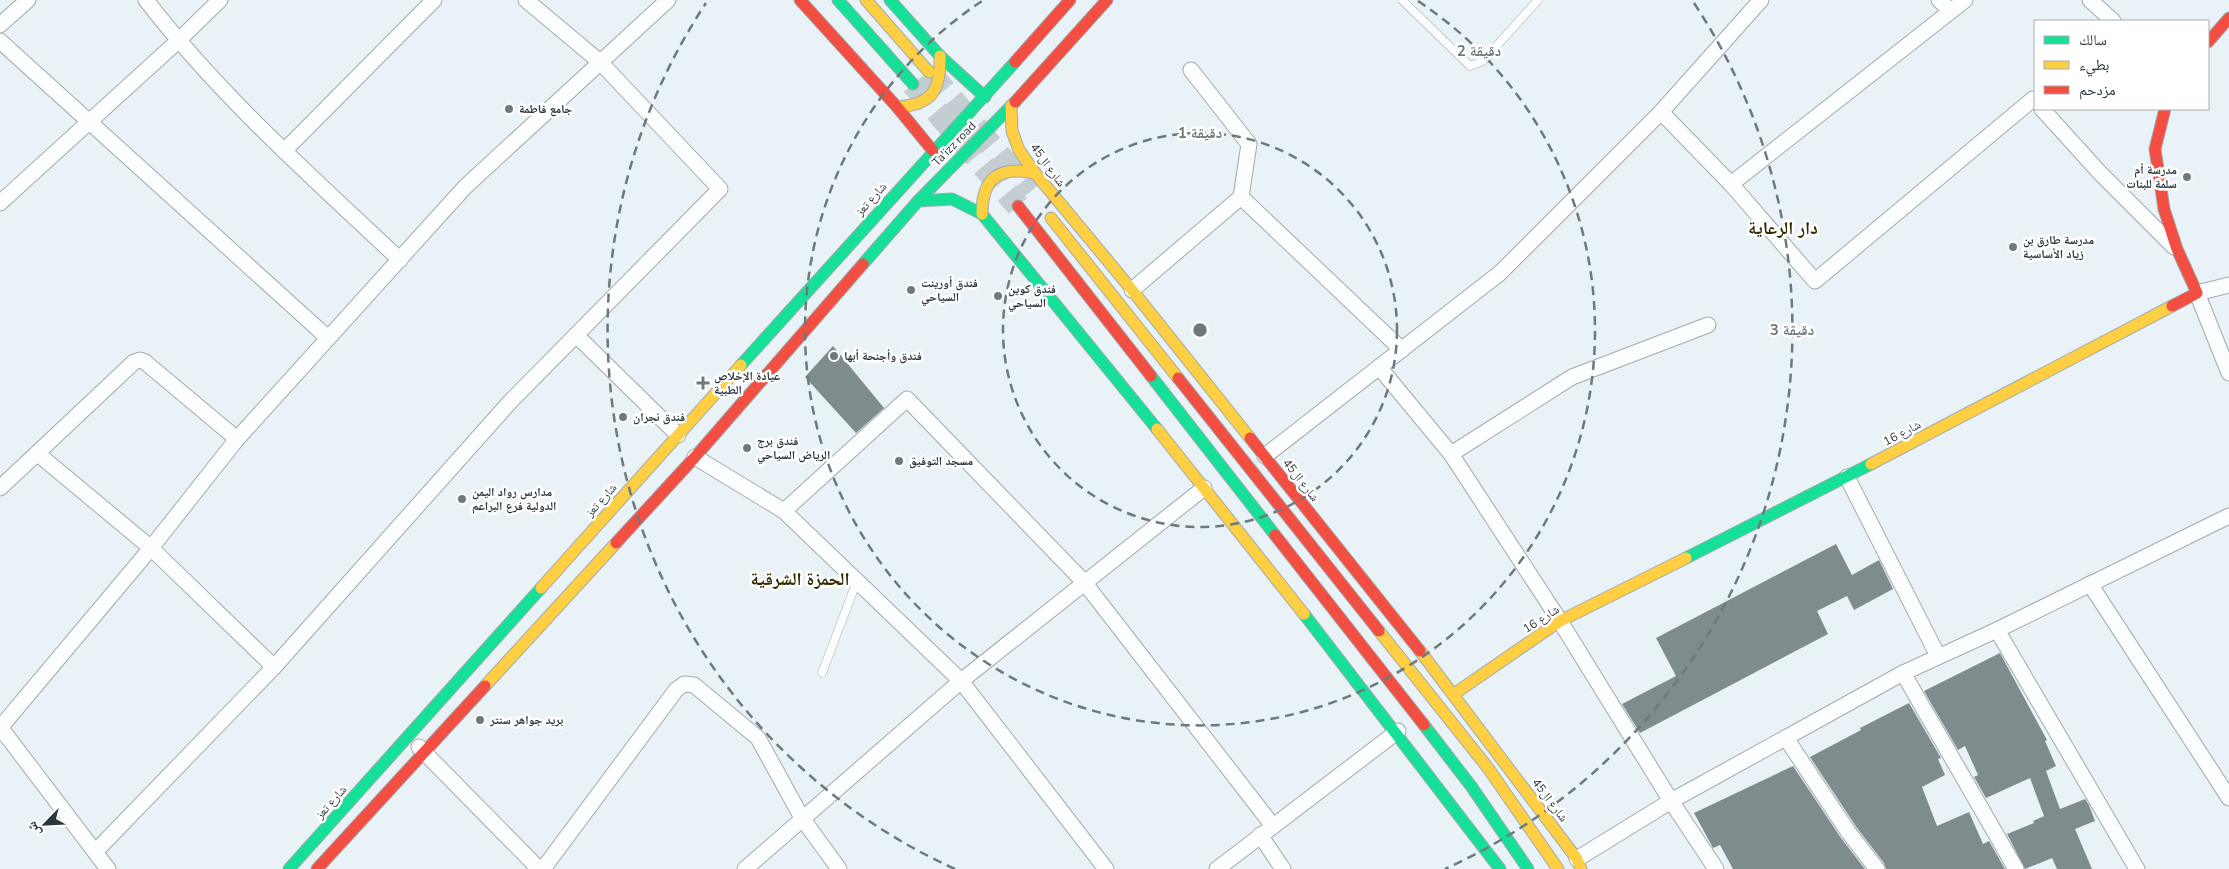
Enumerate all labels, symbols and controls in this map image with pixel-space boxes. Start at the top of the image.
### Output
legend [2034,20,2209,110]
text: سالك [2079,30,2107,50]
text: 2 دقيقة [1457,41,1501,61]
text: بطيء [2079,55,2109,77]
text: مزدحم [2079,80,2116,100]
place label: جامع فاطمة [519,101,573,117]
marker: جامع فاطمة [503,103,515,115]
street label: Ta'izz road [929,118,979,170]
text: 1 دقيقة [1178,123,1222,143]
street label: شارع ال45 [1027,140,1069,190]
place label: مدرسة أم سلمة للبنات [2126,162,2177,192]
marker: مدرسة أم سلمة للبنات [2181,171,2193,183]
street label: شارع تعز [851,179,890,220]
district label: دار الرعاية [1748,216,1818,240]
place label: مدرسة طارق بن زياد الأساسية [2023,232,2094,262]
marker: مدرسة طارق بن زياد الأساسية [2007,241,2019,253]
place label: فندق أورينت السياحي [921,275,978,307]
place label: فندق كوين السياحي [1008,281,1056,313]
marker: فندق أورينت السياحي [905,284,917,296]
marker: فندق كوين السياحي [992,290,1004,302]
text: 3 دقيقة [1770,320,1814,340]
centre of rings [1191,321,1209,339]
place label: فندق وأجنحة أبها [844,348,922,364]
marker: فندق وأجنحة أبها [828,350,840,362]
place label: عيادة الإخلاص الطبية [714,368,780,398]
marker: عيادة الإخلاص الطبية [696,376,710,390]
place label: فندق نجران [633,409,685,425]
marker: فندق نجران [617,411,629,423]
street label: شارع 16 [1880,416,1924,450]
place label: فندق برج الرياض السياحي [757,433,830,465]
marker: فندق برج الرياض السياحي [741,442,753,454]
place label: مسجد التوفيق [909,453,974,469]
marker: مسجد التوفيق [893,455,905,467]
street label: شارع ال45 [1279,455,1323,505]
street label: شارع تعز [581,480,620,521]
place label: مدارس رواد اليمن الدولية فرع البراعم [472,484,556,514]
marker: مدارس رواد اليمن الدولية فرع البراعم [456,493,468,505]
district label: الحمزة الشرقية [750,567,850,591]
street label: شارع 16 [1520,601,1562,637]
place label: بريد جواهر سنتر [489,712,563,728]
marker: بريد جواهر سنتر [474,714,486,726]
street label: شارع ال45 [1528,775,1572,825]
street label: شارع تعز [311,782,350,823]
north arrow [20,799,70,849]
text: ش [22,818,45,840]

